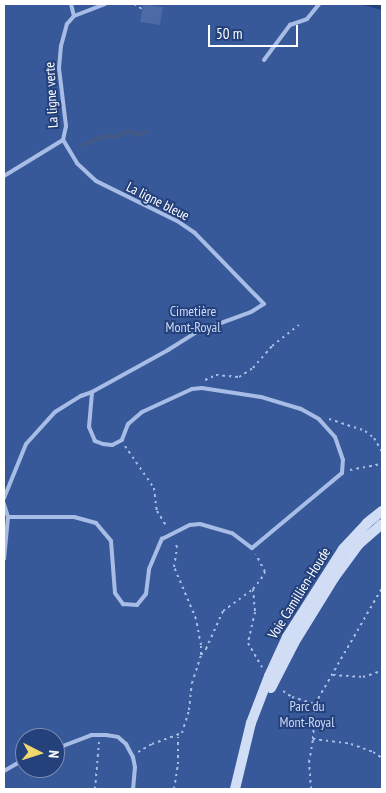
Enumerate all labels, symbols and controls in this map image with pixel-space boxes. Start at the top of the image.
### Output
scale bar [211,15,301,47]
text: 50 m [216,24,242,43]
street label: La ligne verte [41,61,61,129]
street label: La ligne bleue [124,178,192,224]
park label: Cimetière Mont-Royal [166,303,220,336]
street label: Voie Camillien-Houde [264,544,334,642]
park label: Parc du Mont-Royal [280,698,334,730]
north arrow [15,728,65,778]
text: N [45,750,63,759]

